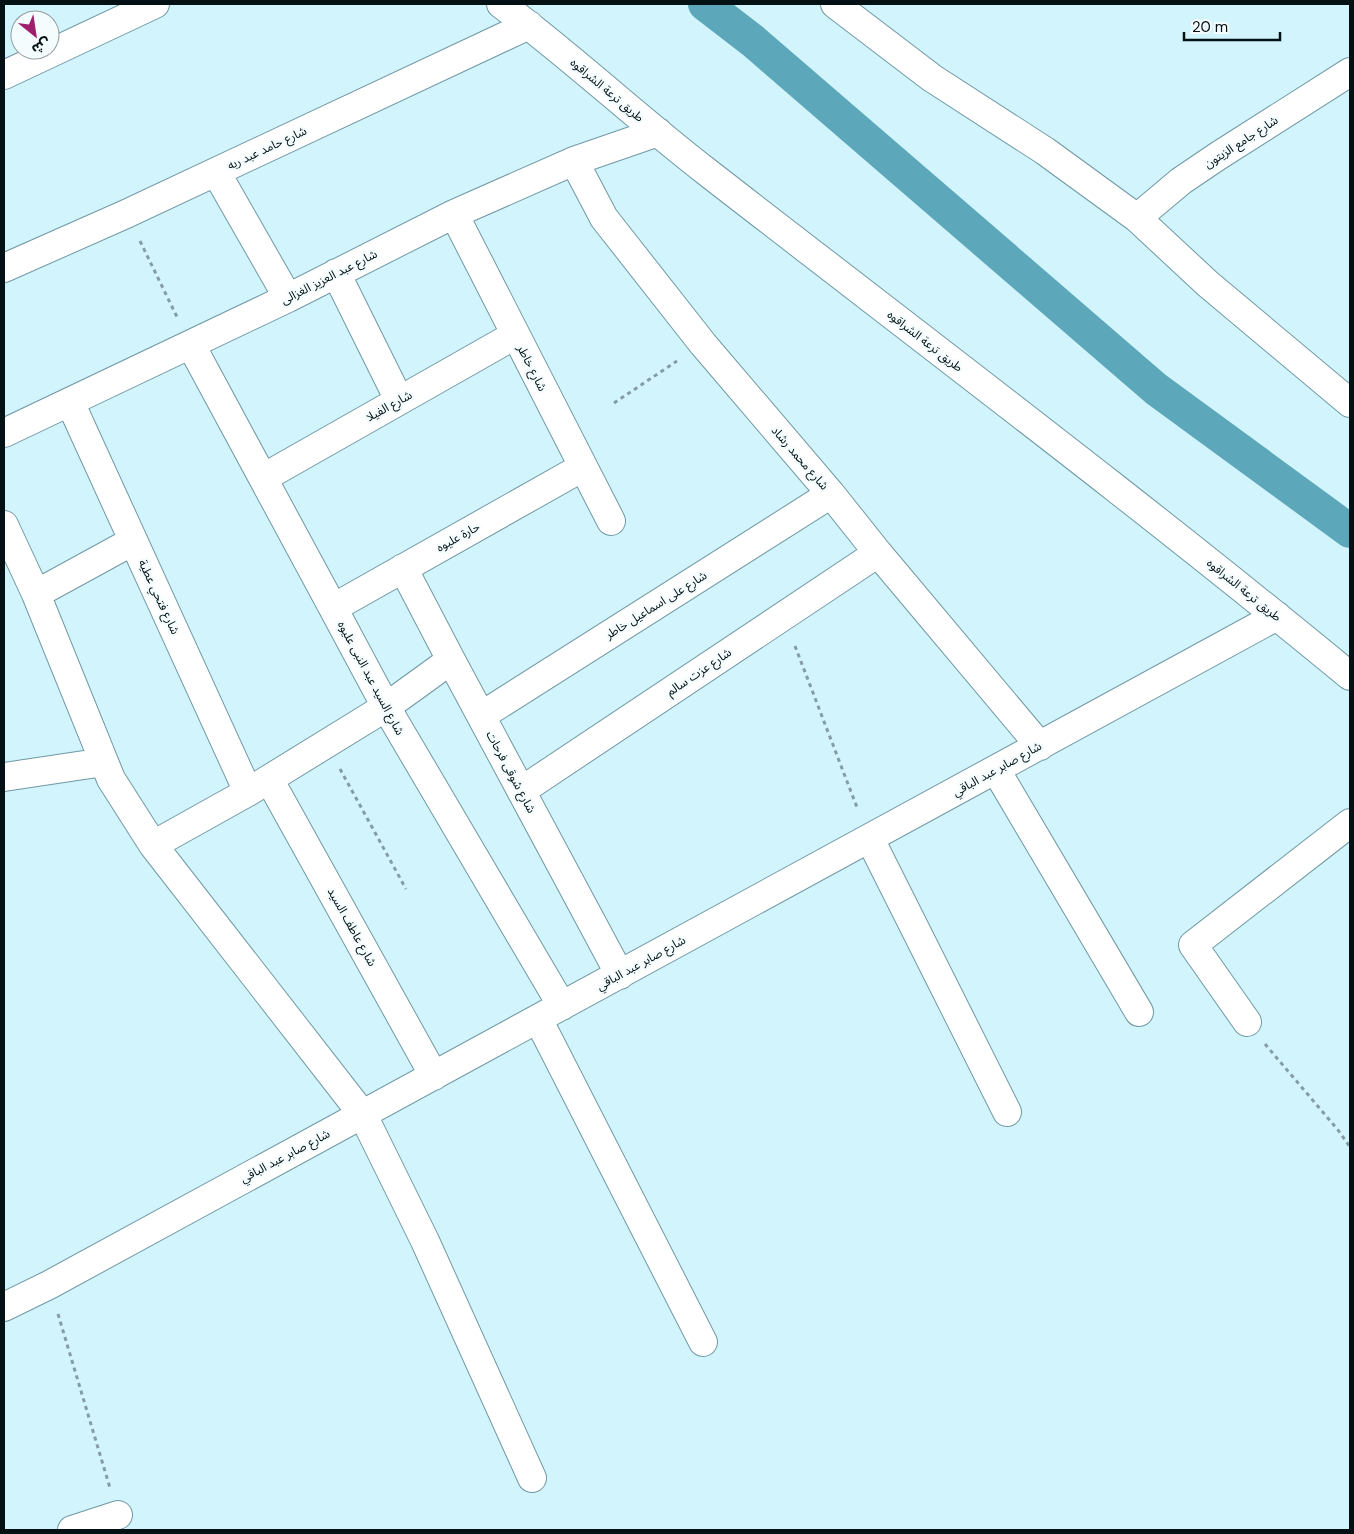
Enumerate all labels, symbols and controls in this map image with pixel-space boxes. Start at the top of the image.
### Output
north arrow [10,10,60,60]
scale bar [1184,10,1280,42]
text: 20 m [1192,17,1228,37]
text: ش [29,34,54,59]
street label: طريق ترعة الشراقوه [567,54,647,126]
street label: شارع جامع الزيتون [1201,112,1282,173]
street label: شارع حامد عبد ربه [225,123,310,174]
street label: شارع عبد العزيز الغزالى [278,246,380,309]
street label: طريق ترعة الشراقوه [884,307,966,375]
street label: شارع خاطر [512,341,550,394]
street label: شارع الفيلا [363,387,415,426]
street label: شارع محمد رشاد [767,423,832,494]
street label: حارة عليوه [433,519,483,555]
street label: طريق ترعة الشراقوه [1203,555,1285,625]
street label: شارع فتحي عطية [133,557,183,638]
street label: شارع على اسماعيل خاطر [601,567,710,644]
street label: شارع السيد عبد النبى عليوه [333,618,408,738]
street label: شارع عزت سالم [663,644,735,701]
street label: شارع شوقى فرحات [482,728,539,816]
street label: شارع صابر عبد الباقي [950,738,1045,802]
street label: شارع عاطف السيد [323,885,380,970]
street label: شارع صابر عبد الباقي [594,932,689,996]
street label: شارع صابر عبد الباقي [237,1126,334,1188]

